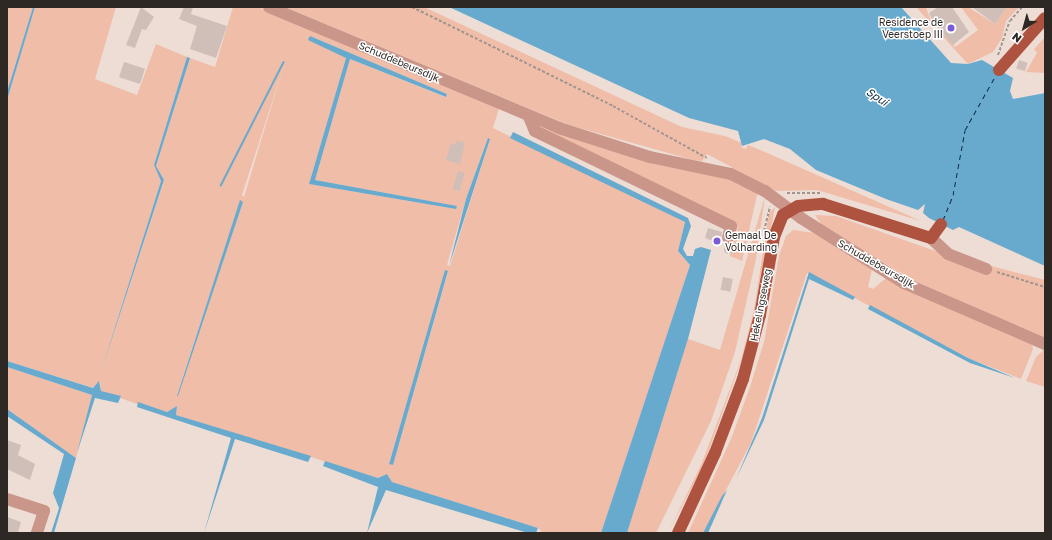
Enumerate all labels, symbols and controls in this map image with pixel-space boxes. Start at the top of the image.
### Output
north arrow [1004,8,1044,48]
place label: Residence de Veerstoep III [879,16,943,40]
marker: Residence de Veerstoep III [946,23,956,33]
text: N [1009,30,1024,46]
street label: Schuddebeursdijk [357,40,441,84]
water label: Spui [864,85,890,109]
place label: Gemaal De Volharding [725,229,777,252]
marker: Gemaal De Volharding [712,236,722,246]
street label: Schuddebeursdijk [836,237,916,291]
street label: Hekelingseweg [748,268,774,342]

